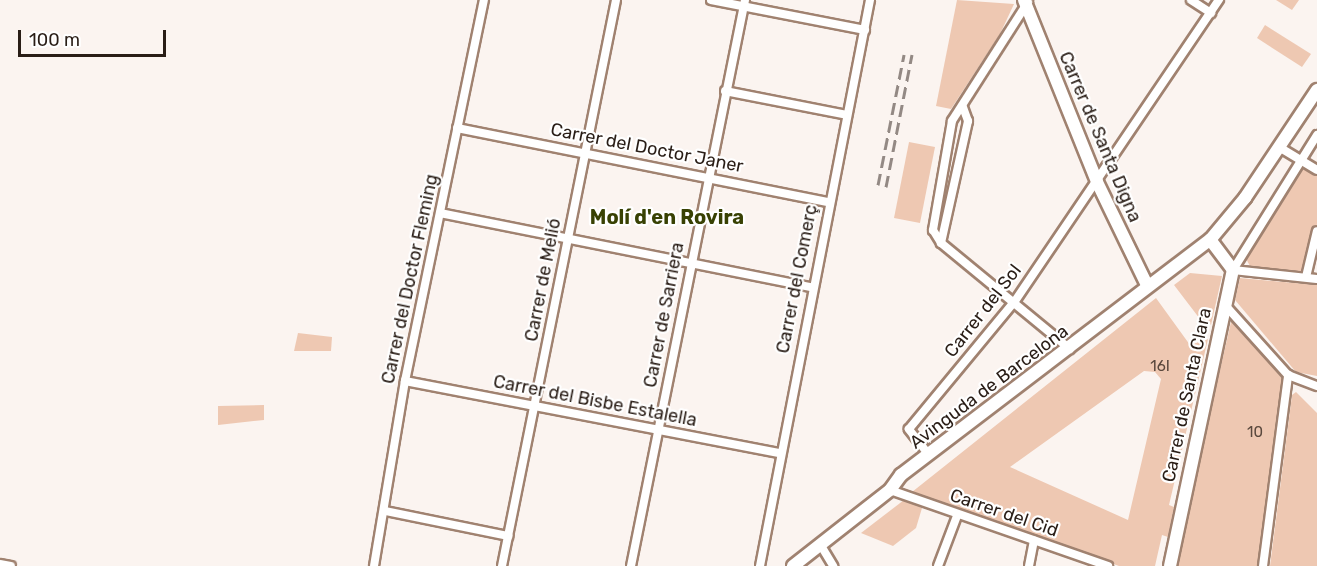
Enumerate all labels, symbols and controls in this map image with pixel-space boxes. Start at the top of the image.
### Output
scale bar [21,18,170,56]
text: 100 m [29,29,80,51]
street label: Carrer de Santa Digna [1054,48,1146,226]
street label: Carrer del Doctor Janer [548,119,746,177]
street label: Carrer del Doctor Fleming [377,172,443,386]
street label: Carrer del Comerç [772,203,822,355]
district label: Molí d'en Rovira [590,205,744,229]
street label: Carrer de Melió [520,216,566,344]
street label: Carrer de Sarriera [639,240,689,390]
street label: Carrer del Sol [940,260,1026,362]
street label: Carrer de Santa Clara [1158,306,1216,484]
street label: Avinguda de Barcelona [906,320,1072,454]
house number: 16I [1150,358,1170,376]
street label: Carrer del Bisbe Estalella [491,371,699,431]
house number: 10 [1247,424,1263,442]
street label: Carrer del Cid [947,484,1061,542]

